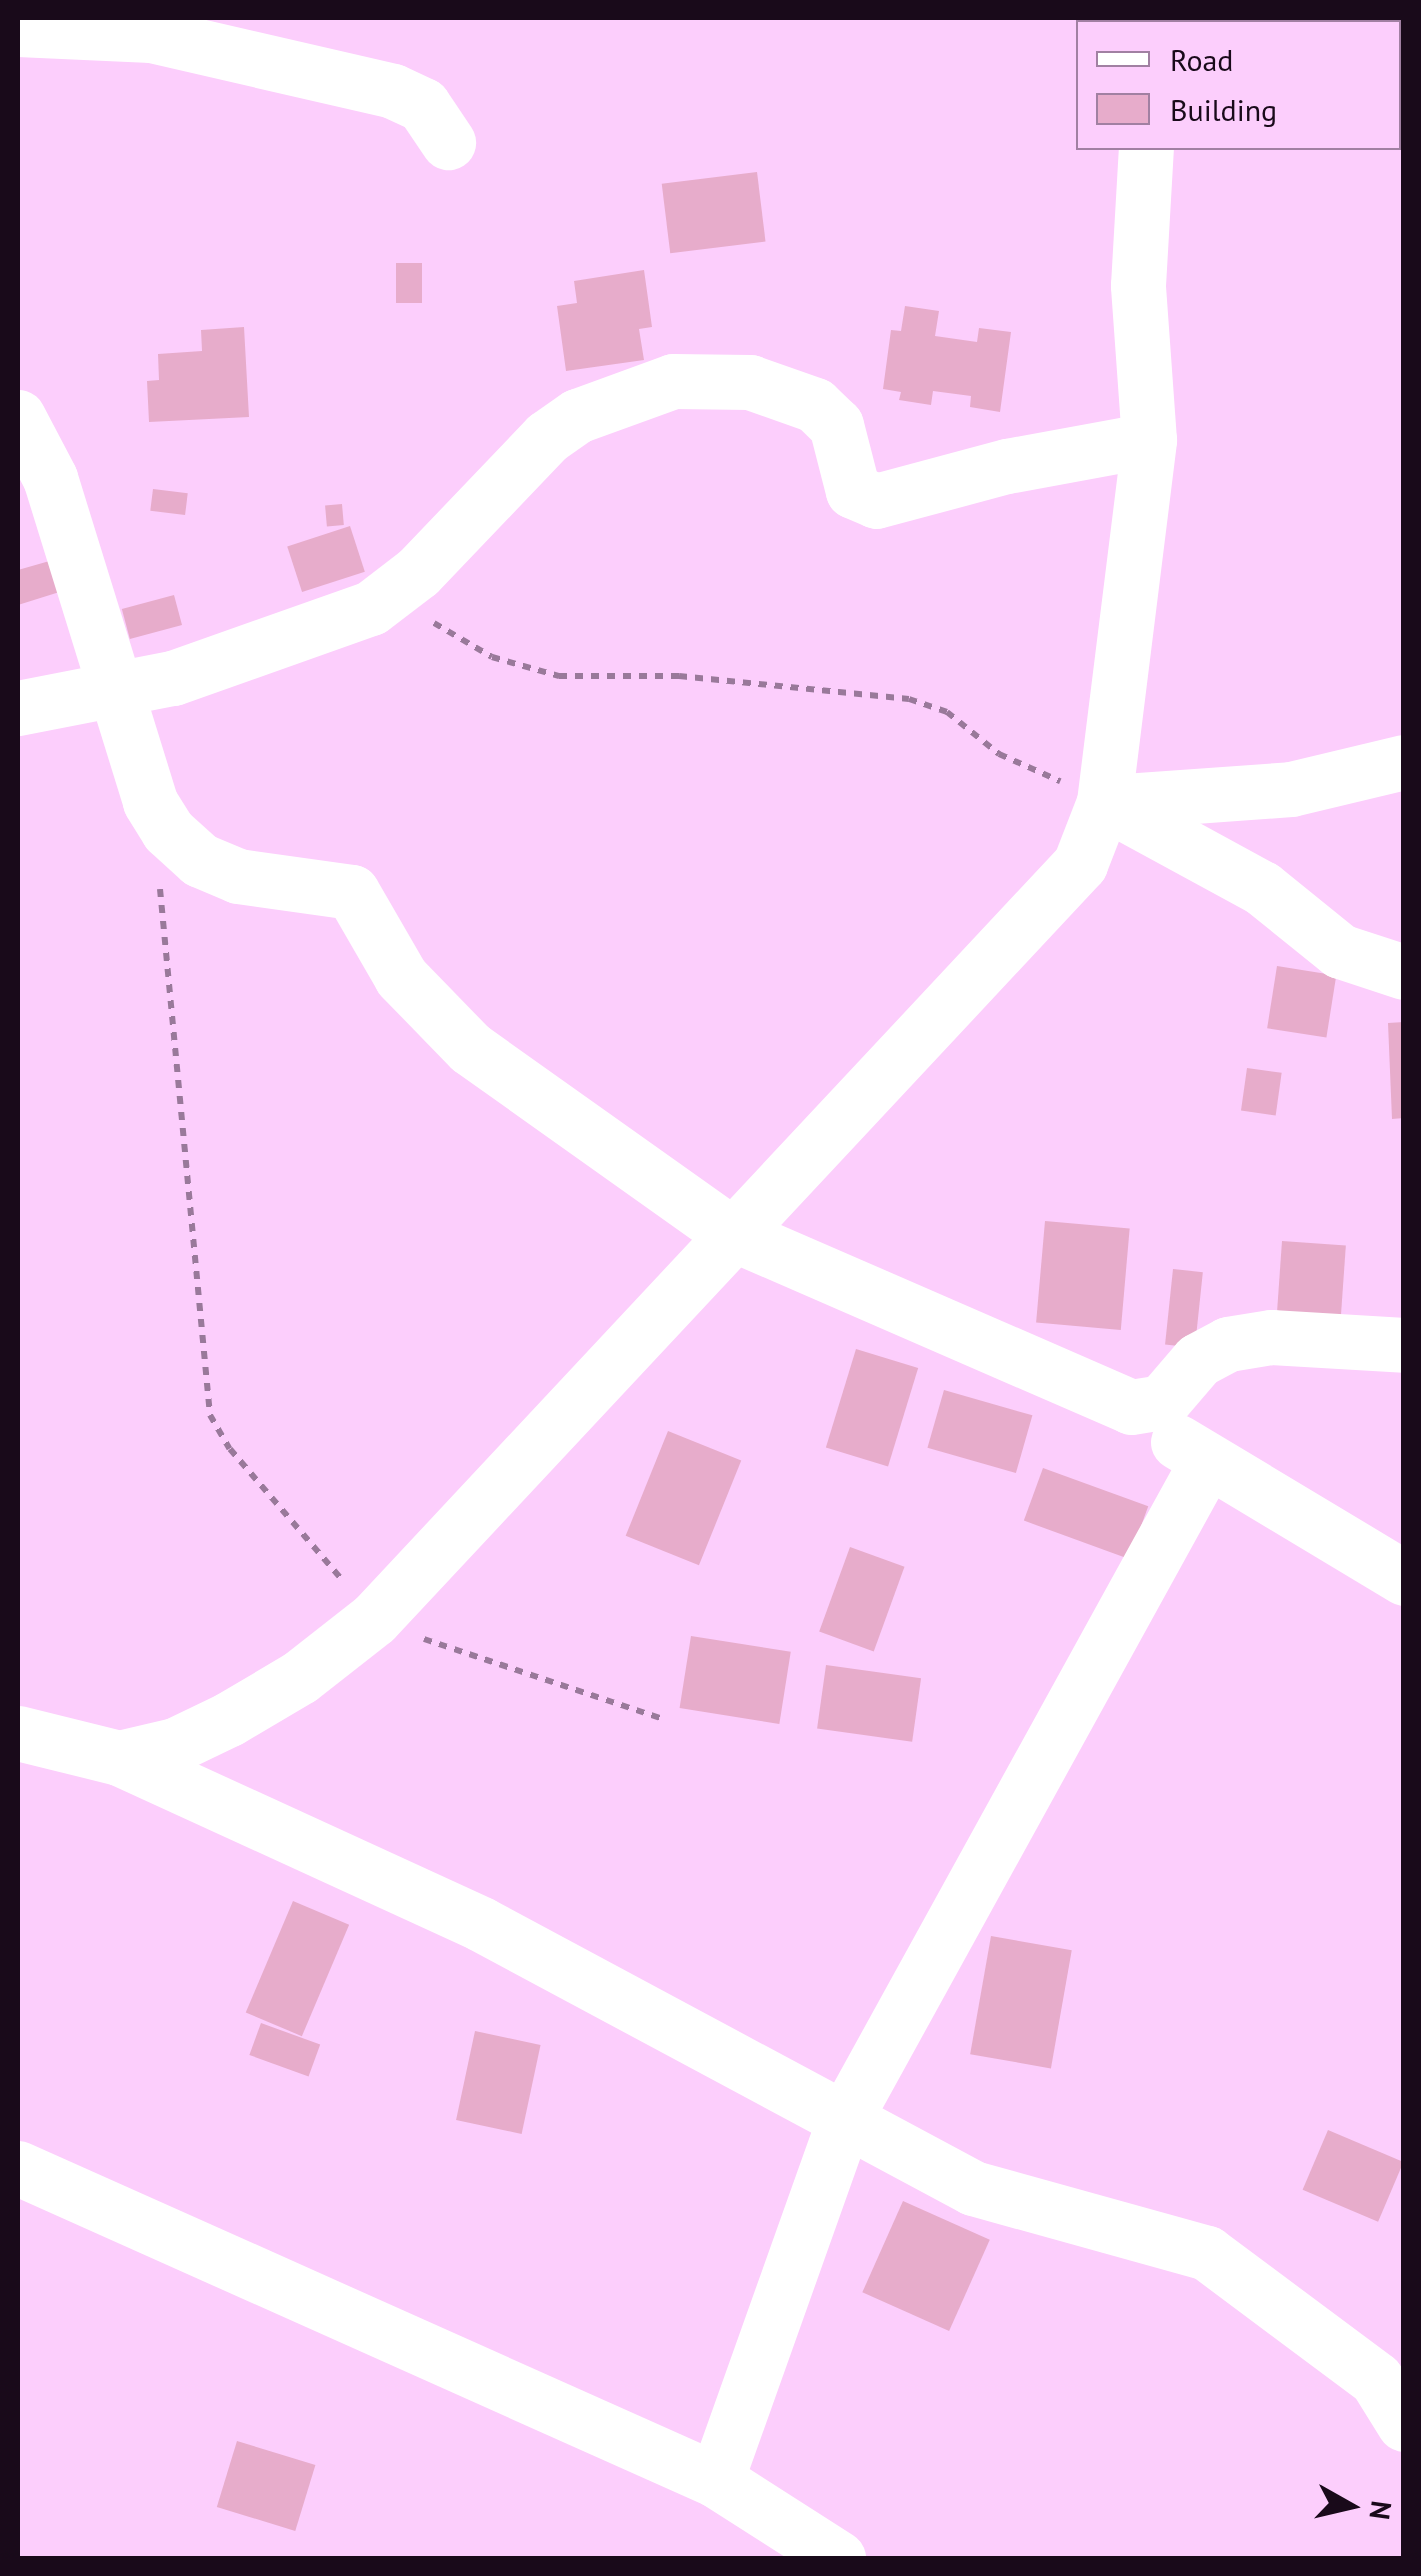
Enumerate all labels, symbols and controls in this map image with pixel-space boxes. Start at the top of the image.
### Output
legend [1076,20,1401,150]
text: Road [1170,40,1234,79]
text: Building [1170,90,1277,129]
north arrow [1301,2456,1401,2556]
text: N [1362,2499,1401,2522]

